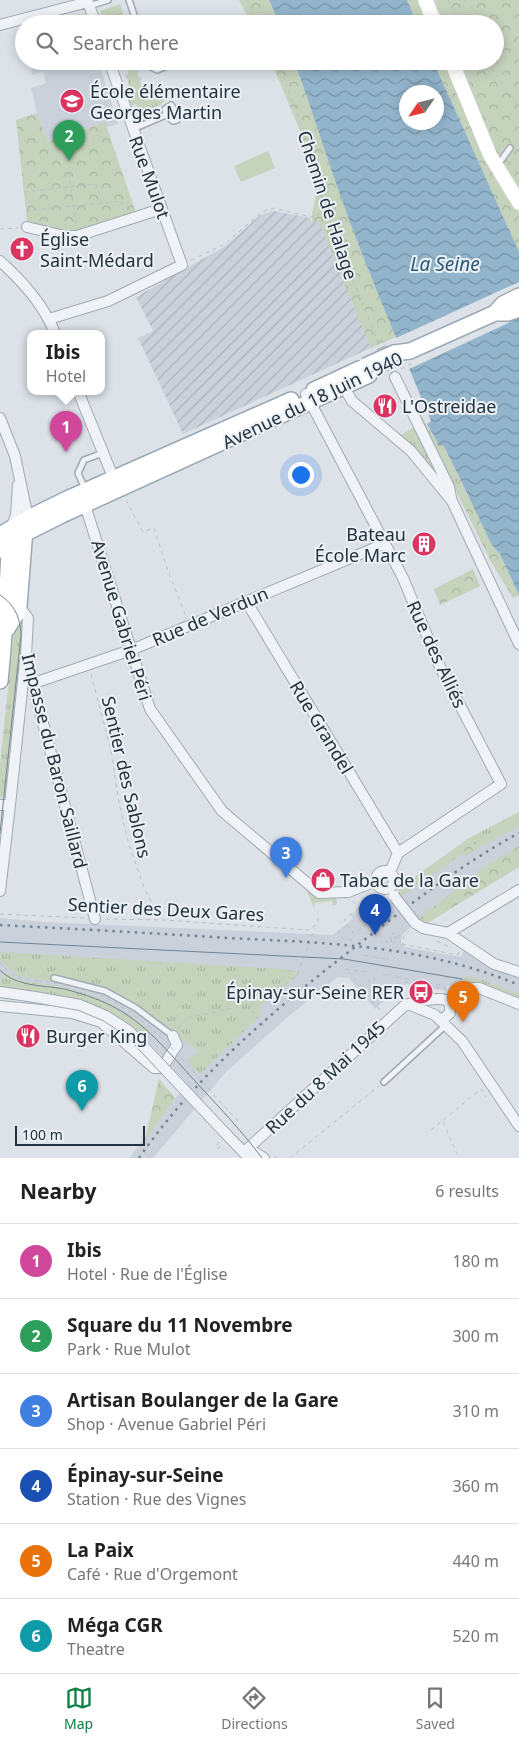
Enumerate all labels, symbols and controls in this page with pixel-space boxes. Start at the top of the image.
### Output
search box [15,15,504,70]
icon: search [33,29,61,57]
text: Search here [73,30,179,56]
place label: École élémentaire Georges Martin [90,79,241,124]
north arrow [399,85,444,130]
school or university icon: École élémentaire Georges Martin [59,88,85,114]
pin: 2 [53,120,85,161]
street label: Chemin de Halage [293,127,363,283]
street label: Rue Mulot [124,132,176,222]
place label: Église Saint-Médard [40,227,154,272]
church icon: Église Saint-Médard [9,236,35,262]
water label: La Seine [410,251,480,277]
popup [27,330,105,395]
text: Ibis [46,339,80,365]
street label: Avenue du 18 Juin 1940 [218,346,406,454]
text: Hotel [46,365,86,387]
restaurant icon: L'Ostreidae [372,393,398,419]
place label: L'Ostreidae [402,394,496,418]
pin: 1 [50,411,82,452]
your location [288,462,314,488]
place label: Bateau École Marc [315,522,406,567]
building icon: Bateau École Marc [411,531,437,557]
street label: Avenue Gabriel Péri [86,537,158,703]
street label: Rue de Verdun [148,581,272,651]
street label: Rue des Alliés [402,596,472,712]
street label: Impasse du Baron Saillard [17,651,93,871]
street label: Rue Grandel [285,676,359,778]
street label: Sentier des Sablons [97,694,157,860]
pin: 3 [270,837,302,878]
shop icon: Tabac de la Gare [310,867,336,893]
place label: Tabac de la Gare [340,868,479,892]
street label: Sentier des Deux Gares [67,892,265,926]
pin: 4 [359,894,391,935]
bus stop icon: Épinay-sur-Seine RER [408,979,434,1005]
place label: Épinay-sur-Seine RER [226,980,404,1004]
pin: 5 [447,981,479,1022]
street label: Rue du 8 Mai 1945 [260,1015,390,1139]
restaurant icon: Burger King [15,1023,41,1049]
place label: Burger King [46,1024,147,1048]
pin: 6 [66,1070,98,1111]
scale bar [15,1123,145,1146]
text: 100 m [22,1125,63,1144]
text: Nearby [20,1177,96,1205]
text: 6 results [435,1180,499,1202]
text: Ibis [67,1237,102,1263]
text: 1 [31,1250,41,1272]
text: 180 m [452,1250,499,1272]
text: Hotel · Rue de l'Église [67,1263,228,1285]
text: Square du 11 Novembre [67,1312,293,1338]
text: 2 [31,1325,41,1347]
text: 300 m [452,1325,499,1347]
text: Park · Rue Mulot [67,1338,190,1360]
text: Artisan Boulanger de la Gare [67,1387,339,1413]
text: 3 [31,1400,41,1422]
text: 310 m [452,1400,499,1422]
text: Shop · Avenue Gabriel Péri [67,1413,266,1435]
text: Épinay-sur-Seine [67,1462,224,1488]
text: 4 [31,1475,41,1497]
text: 360 m [452,1475,499,1497]
text: Station · Rue des Vignes [67,1488,246,1510]
text: La Paix [67,1537,134,1563]
text: 5 [31,1550,41,1572]
text: 440 m [452,1550,499,1572]
text: Café · Rue d'Orgemont [67,1563,238,1585]
text: Méga CGR [67,1612,163,1638]
text: 6 [31,1625,41,1647]
text: 520 m [452,1625,499,1647]
text: Theatre [67,1638,125,1660]
tab: Map [64,1684,93,1733]
tab: Directions [221,1684,288,1733]
tab: Saved [416,1684,455,1733]

